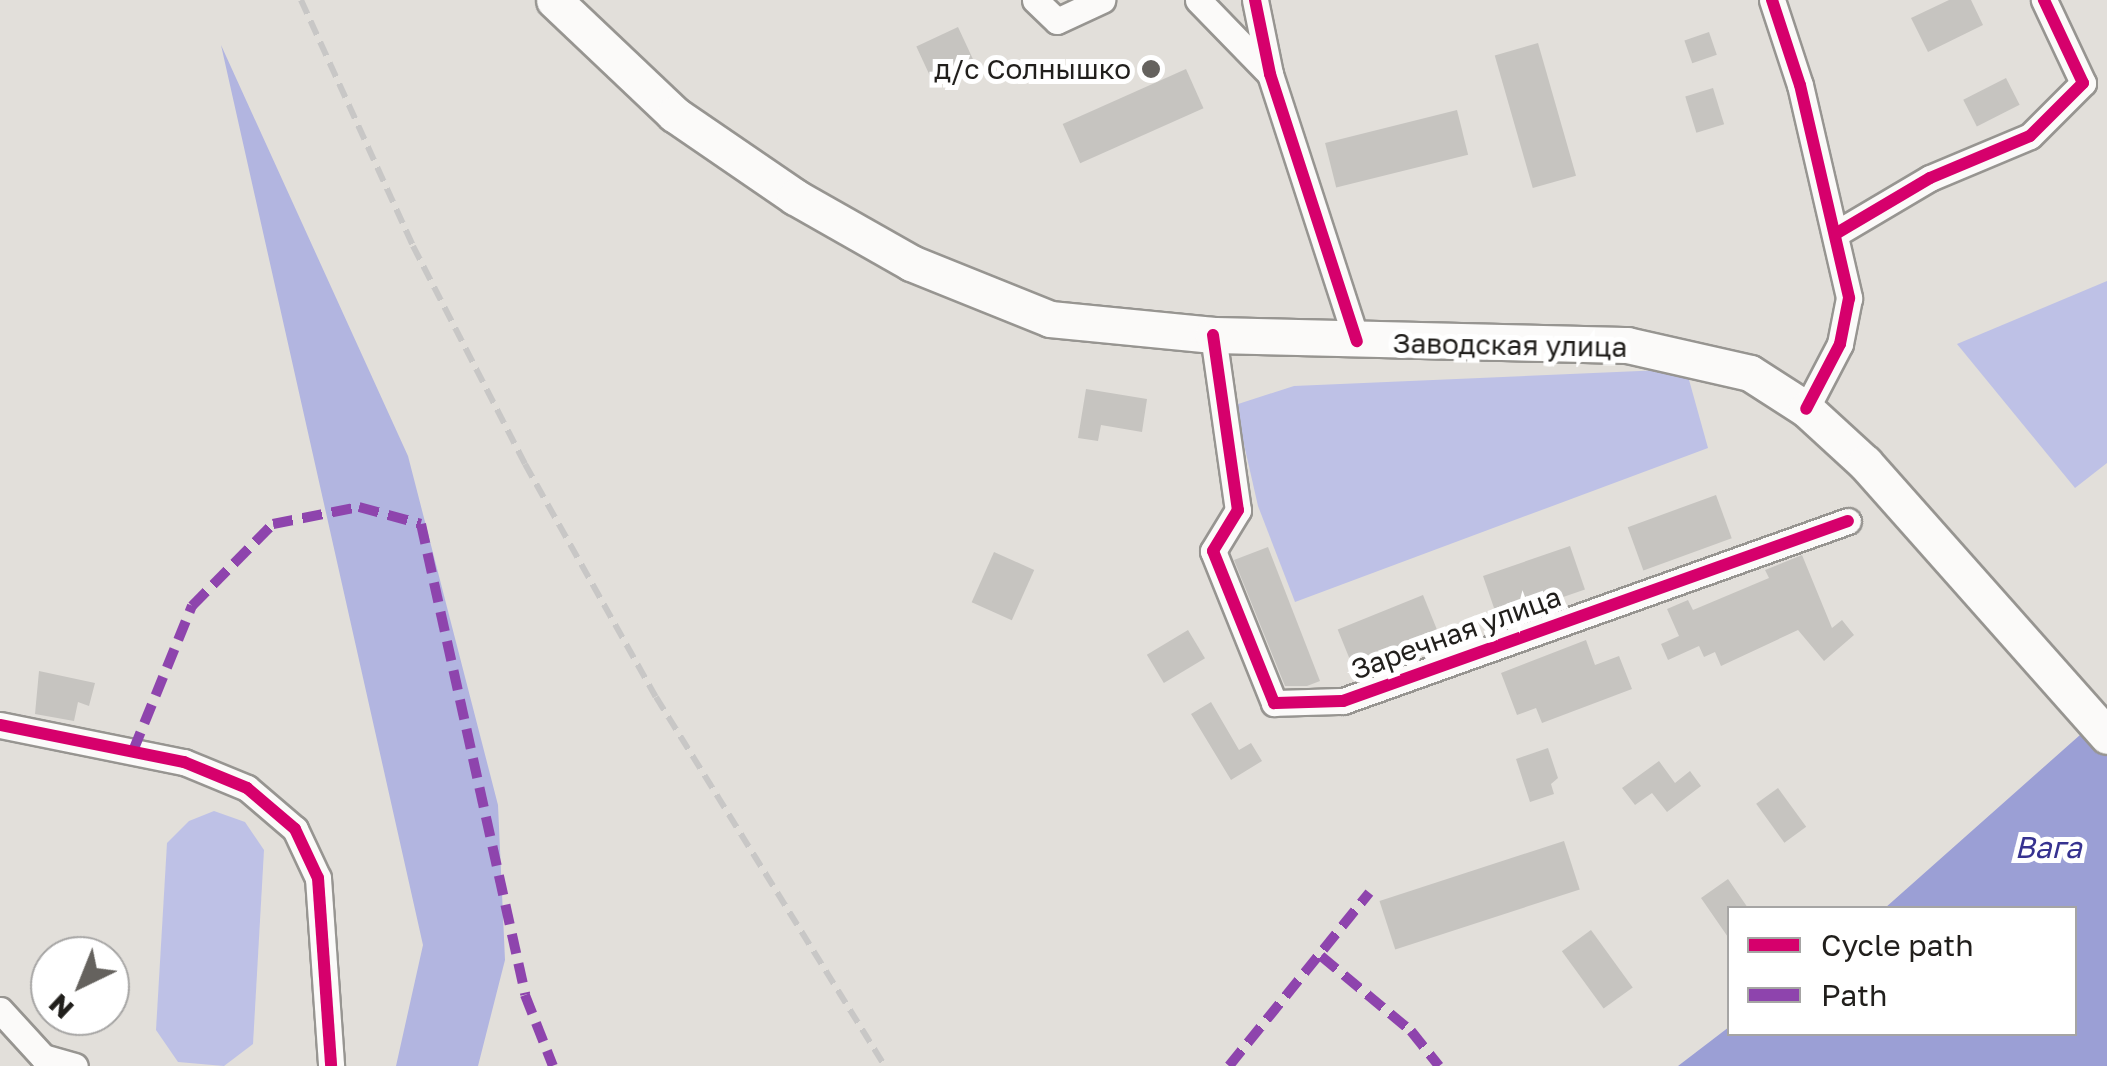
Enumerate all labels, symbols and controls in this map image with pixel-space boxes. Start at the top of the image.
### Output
place label: д/с Солнышко [934,52,1131,86]
marker: д/с Солнышко [1140,58,1162,80]
street label: Заводская улица [1392,326,1628,364]
street label: Заречная улица [1347,579,1565,687]
water label: Вага [2014,829,2082,865]
legend [1727,906,2077,1036]
text: Cycle path [1821,927,1974,963]
north arrow [30,936,130,1036]
text: Path [1821,977,1887,1013]
text: N [42,988,80,1026]

